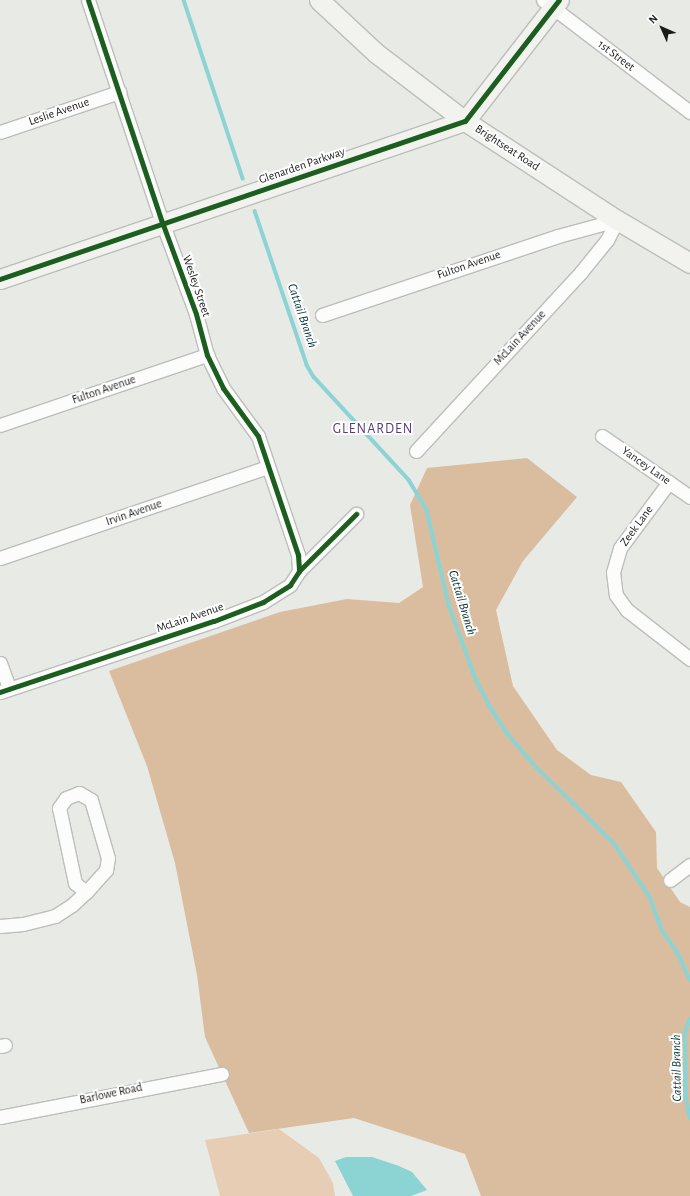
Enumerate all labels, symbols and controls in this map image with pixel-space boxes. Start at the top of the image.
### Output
north arrow [642,8,682,48]
text: N [647,13,660,26]
street label: 1st Street [595,37,637,75]
street label: Leslie Avenue [27,95,91,129]
street label: Brightseat Road [472,122,542,174]
street label: Glenarden Parkway [257,145,347,187]
street label: Fulton Avenue [435,247,503,283]
street label: Wesley Street [179,253,213,319]
water label: Cattail Branch [283,282,319,350]
street label: McLain Avenue [491,307,549,369]
street label: Fulton Avenue [70,372,138,408]
district label: GLENARDEN [333,421,413,437]
street label: Yancey Lane [619,444,673,488]
street label: Irvin Avenue [104,497,164,529]
street label: Zeek Lane [617,503,657,549]
water label: Cattail Branch [444,569,478,637]
street label: McLain Avenue [155,600,225,636]
water label: Cattail Branch [670,1034,686,1102]
street label: Barlowe Road [78,1080,144,1108]

